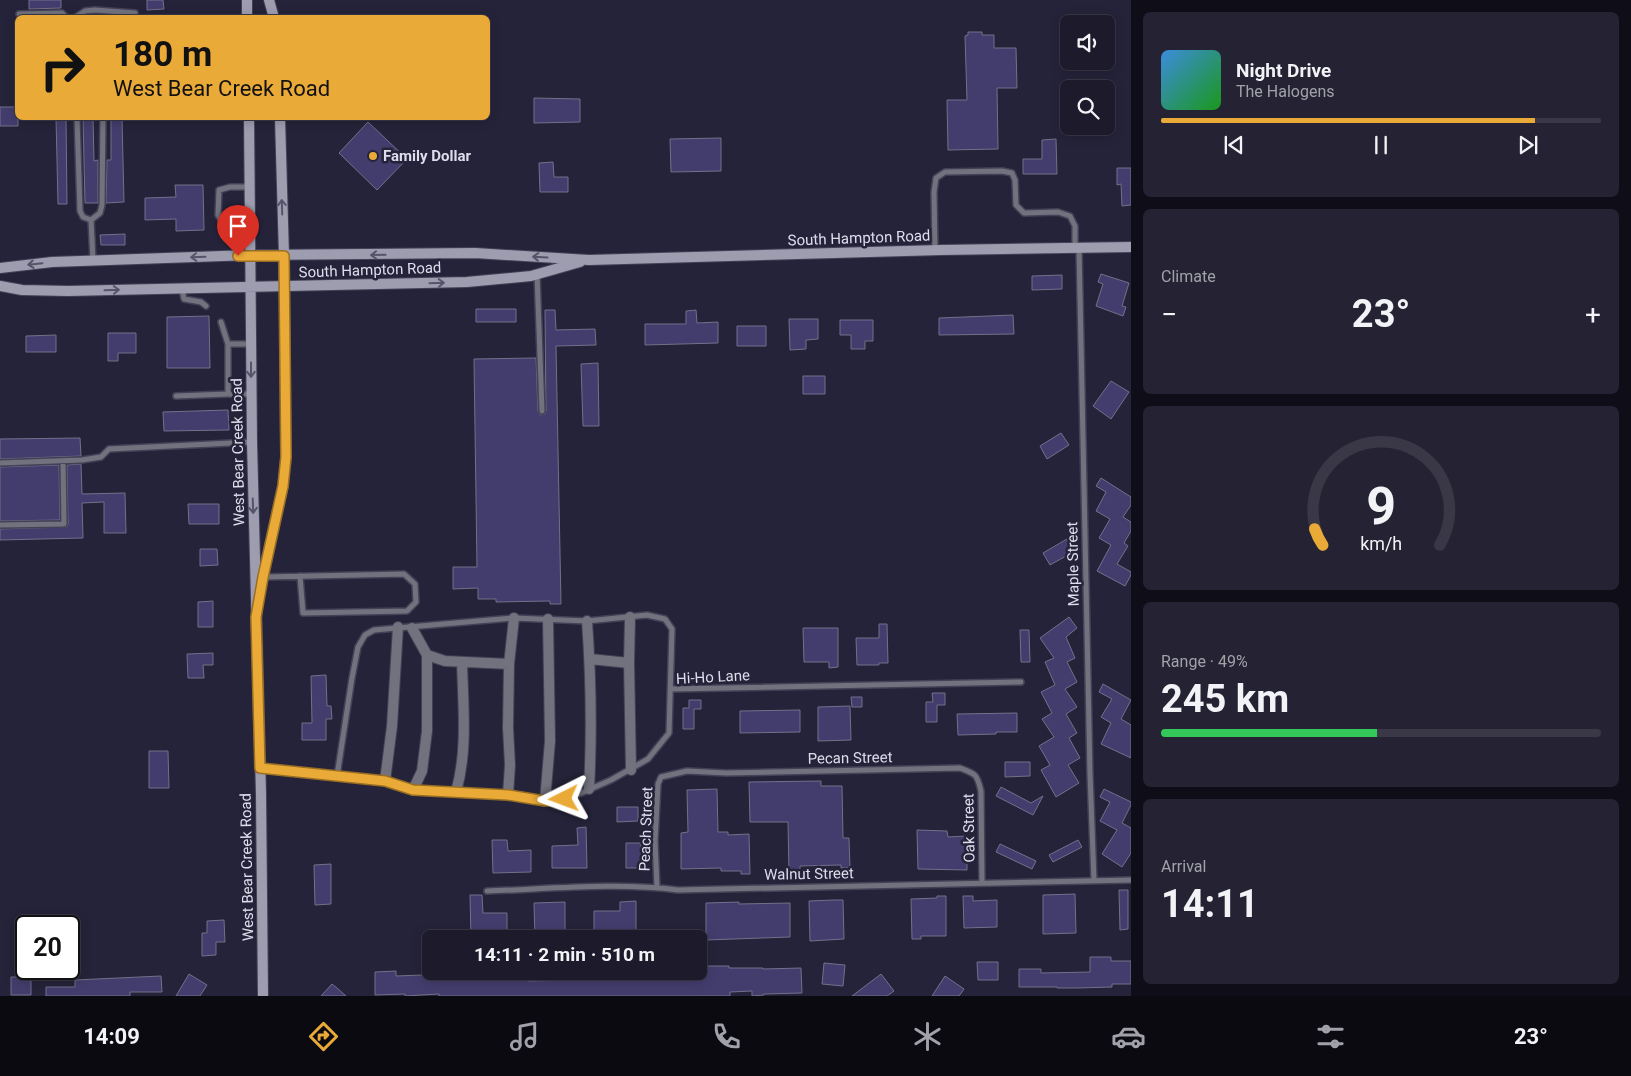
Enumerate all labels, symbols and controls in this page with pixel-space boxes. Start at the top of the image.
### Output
map controls [1060,15,1115,135]
button: sound [1060,15,1115,70]
text: 180 m [113,34,212,75]
icon: right [30,35,95,100]
text: Night Drive [1236,59,1331,82]
text: West Bear Creek Road [113,76,330,101]
button: search [1060,80,1115,135]
text: The Halogens [1236,82,1335,101]
icon: previous [1220,131,1248,159]
icon: pause [1367,131,1395,159]
icon: next [1514,131,1542,159]
place label: Family Dollar [383,147,471,165]
marker: Family Dollar [367,150,379,162]
one-way arrow [277,199,287,216]
pin [217,205,259,256]
icon: arrive [224,212,252,240]
street label: South Hampton Road [787,227,931,249]
one-way arrow [370,250,386,259]
one-way arrow [190,252,206,262]
one-way arrow [532,252,548,261]
one-way arrow [28,259,44,269]
street label: South Hampton Road [298,259,442,281]
text: Climate [1161,267,1216,286]
one-way arrow [429,278,445,287]
one-way arrow [103,285,119,295]
text: 23° [1352,292,1410,336]
text: − [1161,298,1177,331]
text: + [1585,298,1601,331]
one-way arrow [246,362,256,378]
street label: West Bear Creek Road [228,378,248,526]
text: 9 [1366,476,1396,537]
one-way arrow [249,497,258,513]
street label: Maple Street [1063,521,1083,606]
text: km/h [1360,533,1402,554]
text: Range · 49% [1161,652,1248,671]
street label: Hi-Ho Lane [676,666,750,688]
text: 245 km [1161,677,1289,721]
street label: Pecan Street [807,748,893,768]
position arrow [537,772,589,824]
street label: Peach Street [636,786,656,872]
street label: West Bear Creek Road [237,793,257,941]
street label: Oak Street [959,793,979,863]
text: Arrival [1161,857,1206,876]
street label: Walnut Street [764,864,854,884]
text: 14:11 [1161,882,1259,926]
speed limit sign: 20 [15,915,80,980]
text: 14:11 · 2 min · 510 m [474,943,655,966]
icon: directions [306,1019,341,1054]
icon: music [507,1019,542,1054]
icon: phone [709,1019,744,1054]
icon: climate [910,1019,945,1054]
icon: car [1111,1019,1146,1054]
icon: filters [1313,1019,1348,1054]
text: 14:09 [83,1024,140,1049]
text: 23° [1514,1024,1548,1049]

